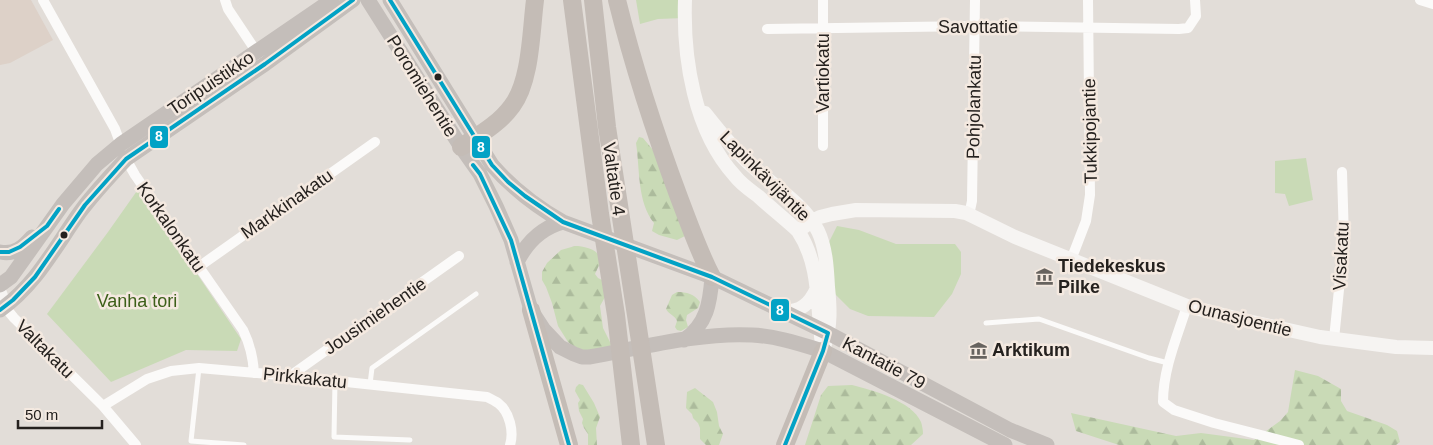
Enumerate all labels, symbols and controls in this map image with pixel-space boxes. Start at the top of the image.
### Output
street label: Savottatie [938,17,1018,37]
street label: Poromiehentie [383,31,461,141]
street label: Vartiokatu [813,33,833,113]
street label: Toripuistikko [164,47,258,119]
street label: Pohjolankatu [963,55,985,159]
unlabelled marker [433,72,443,82]
street label: Tukkipojantie [1079,78,1101,184]
line badge: 8 [149,125,169,149]
street label: Lapinkävijäntie [716,127,814,225]
text: 8 [155,128,163,144]
line badge: 8 [471,135,491,159]
text: 8 [477,139,485,155]
street label: Valtatie 4 [599,141,629,217]
street label: Markkinakatu [237,165,337,243]
street label: Korkalonkatu [133,178,209,276]
street label: Visakatu [1329,221,1353,291]
unlabelled marker [59,230,69,240]
place label: Tiedekeskus Pilke [1058,256,1166,297]
museum icon: Tiedekeskus Pilke [1034,266,1054,286]
street label: Jousimiehentie [320,273,430,359]
park label: Vanha tori [97,291,177,311]
street label: Ounasjoentie [1186,295,1294,341]
line badge: 8 [770,298,790,322]
text: 8 [776,302,784,318]
street label: Valtakatu [12,316,78,382]
street label: Kantatie 79 [839,333,929,393]
museum icon: Arktikum [968,340,988,360]
place label: Arktikum [992,340,1070,360]
street label: Pirkkakatu [262,364,348,392]
scale bar [18,398,101,430]
text: 50 m [25,406,58,423]

